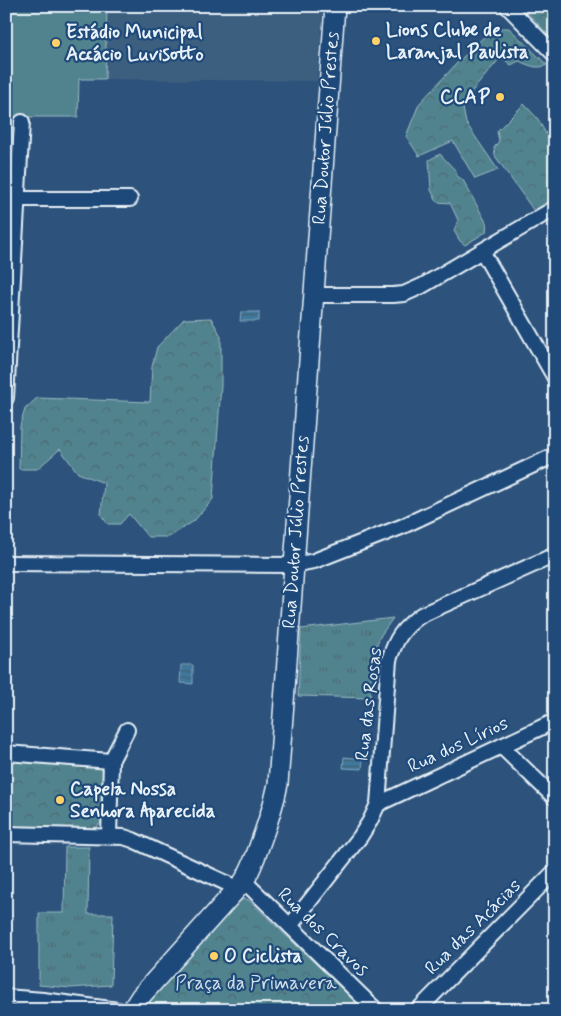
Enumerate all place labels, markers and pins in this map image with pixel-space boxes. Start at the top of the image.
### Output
place label: Lions Clube de Laranjal Paulista [386,18,529,65]
place label: Estádio Municipal Accácio Luvisotto [66,20,204,67]
marker: Lions Clube de Laranjal Paulista [370,35,382,47]
marker: Estádio Municipal Accácio Luvisotto [50,37,62,49]
place label: CCAP [440,85,491,110]
marker: CCAP [494,91,506,103]
place label: Capela Nossa Senhora Aparecida [70,777,216,826]
marker: Capela Nossa Senhora Aparecida [54,794,66,806]
place label: O Ciclista [224,944,302,969]
marker: O Ciclista [208,950,220,962]

